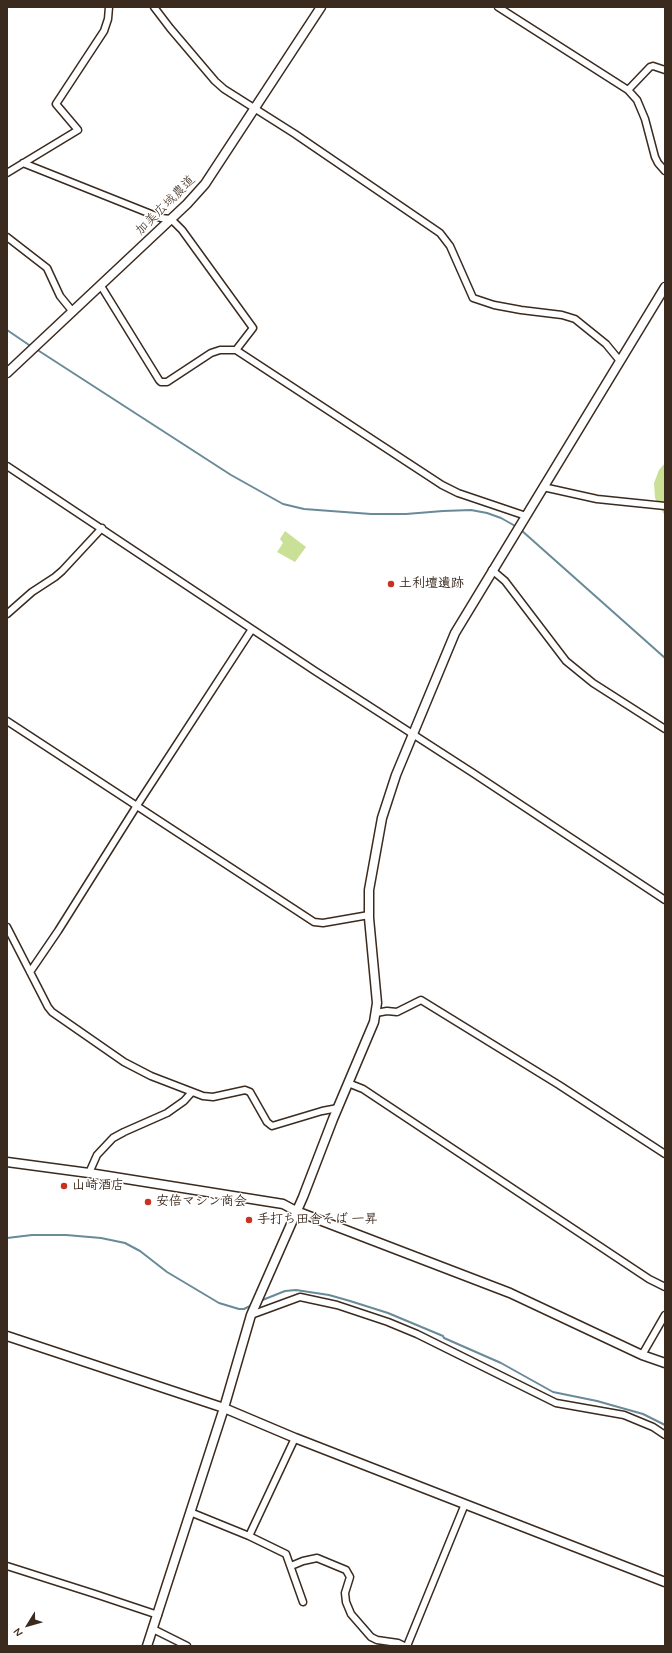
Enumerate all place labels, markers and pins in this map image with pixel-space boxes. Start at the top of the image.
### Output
place label: 土利壇遺跡 [399,576,464,592]
marker: 土利壇遺跡 [386,579,396,589]
place label: 山崎酒店 [72,1178,124,1194]
marker: 山崎酒店 [59,1181,69,1191]
place label: 安倍マシン商会 [156,1194,247,1210]
marker: 安倍マシン商会 [143,1197,153,1207]
place label: 手打ち田舎そば 一昇 [257,1212,378,1228]
marker: 手打ち田舎そば 一昇 [244,1215,254,1225]

